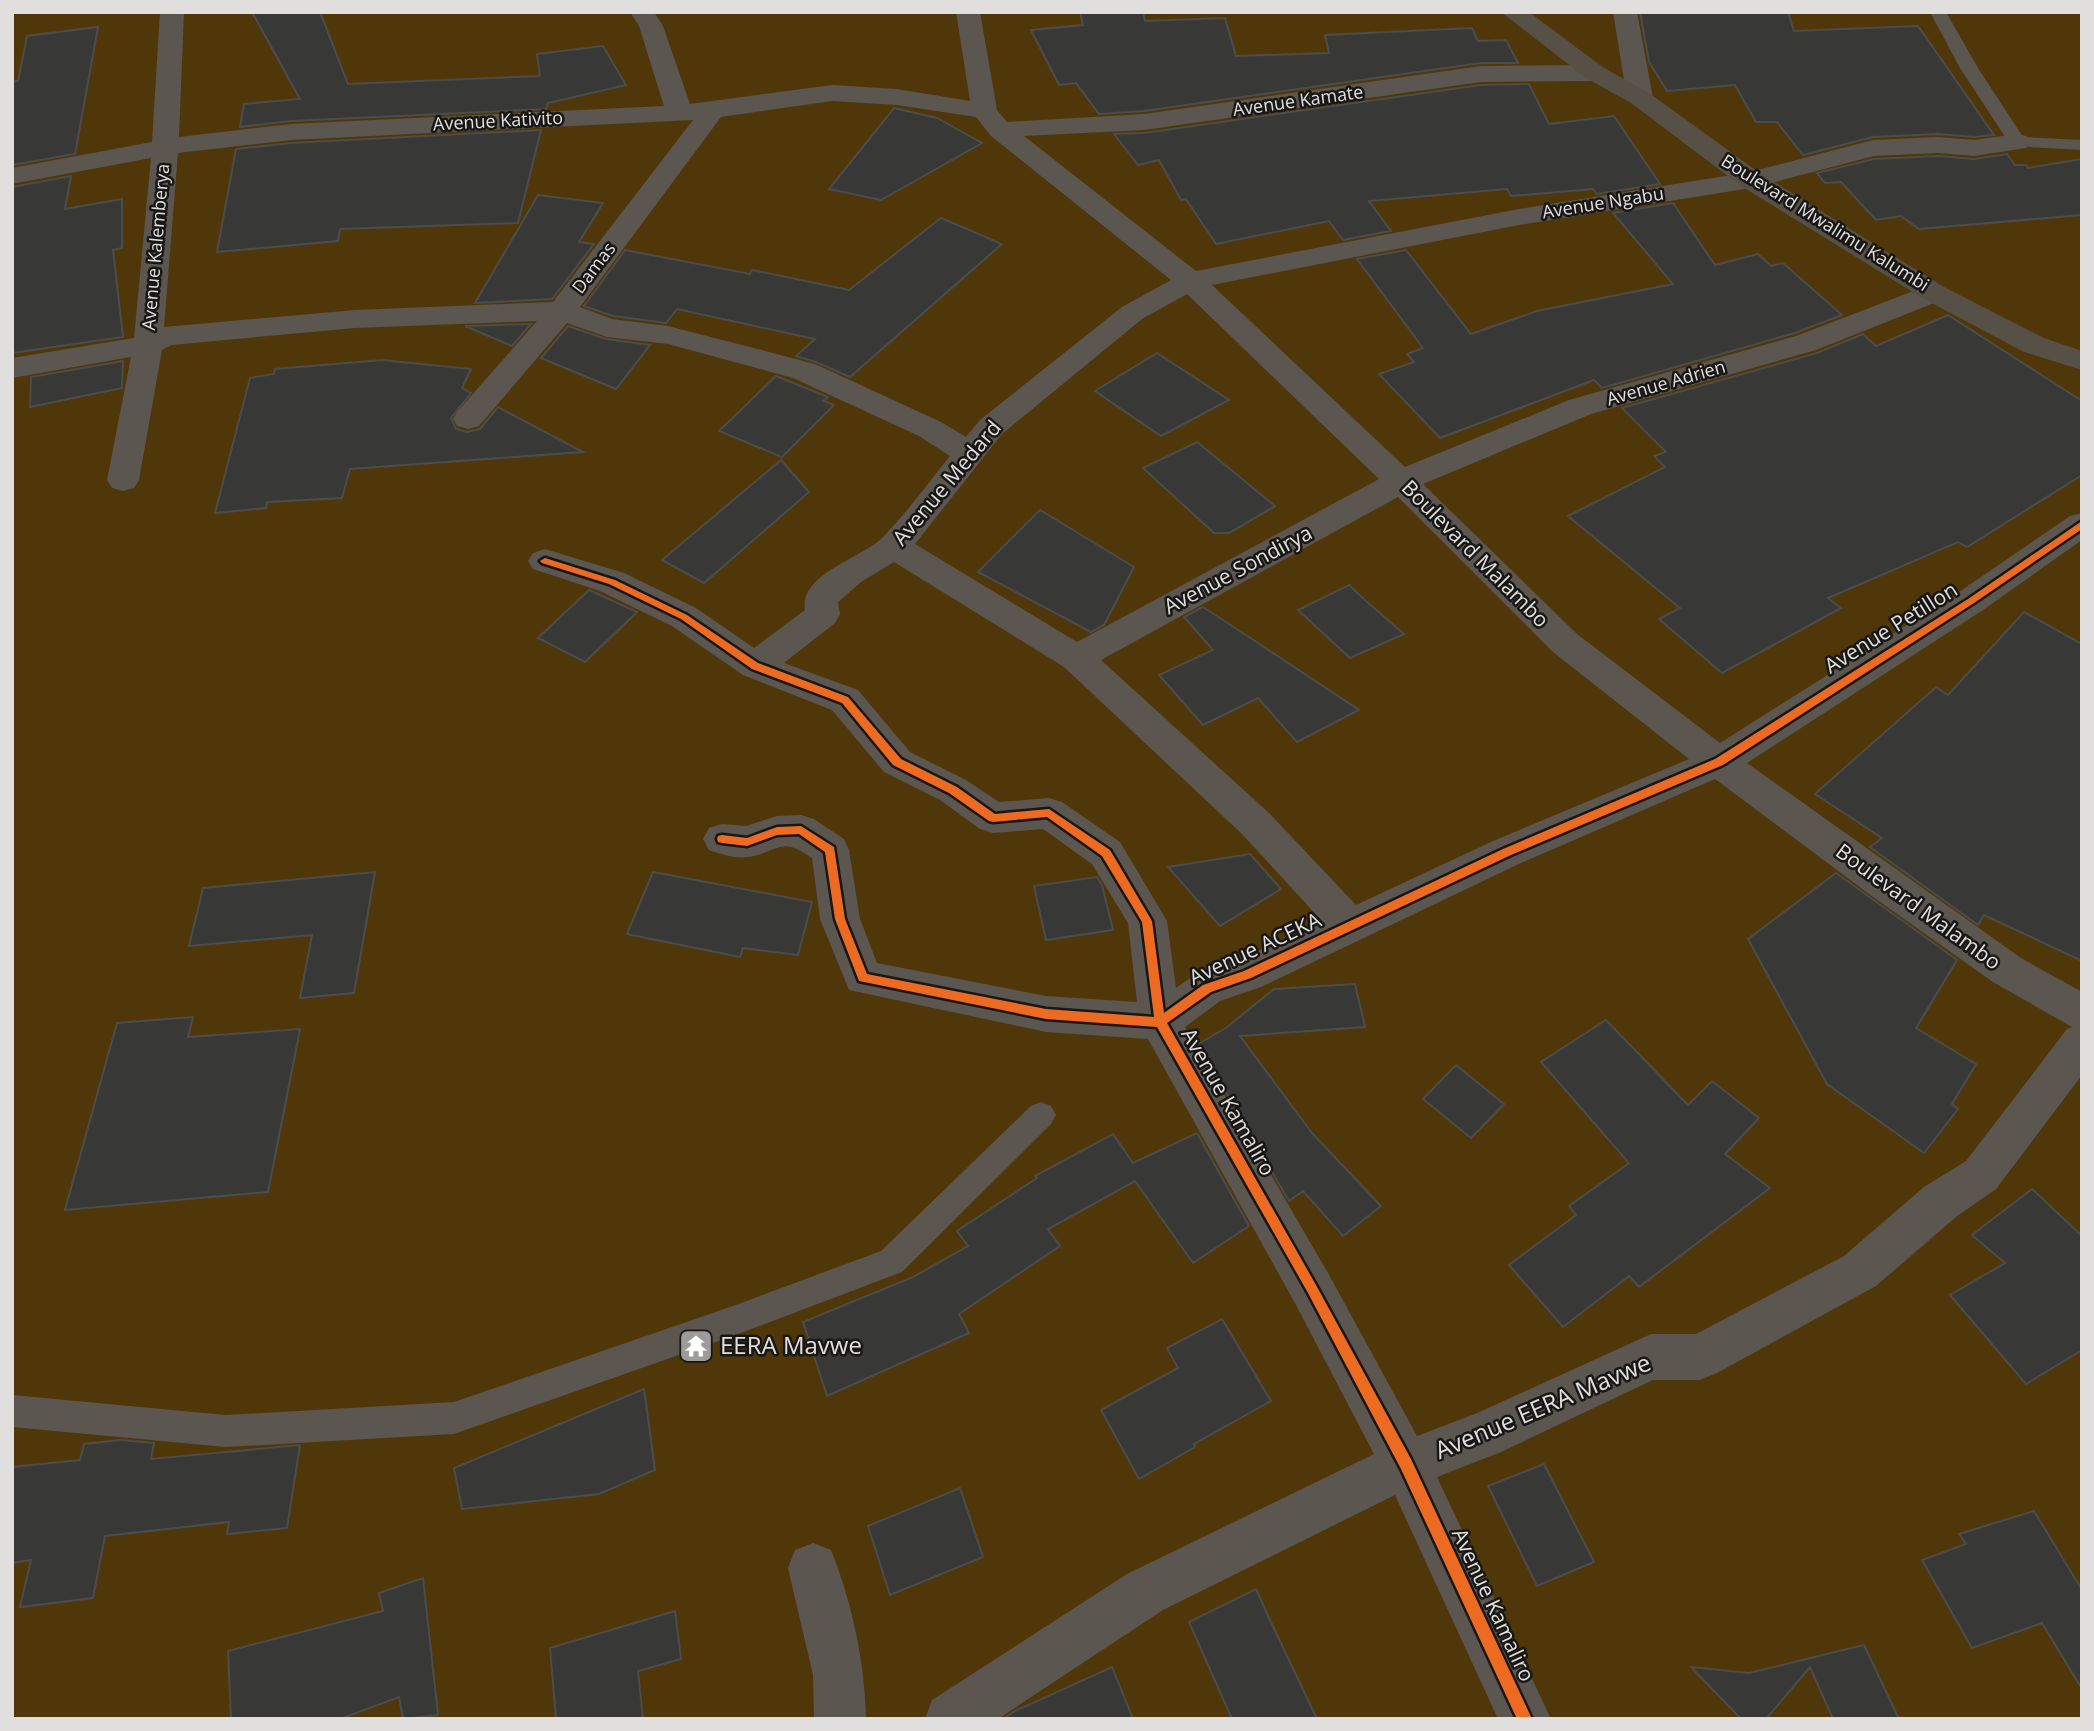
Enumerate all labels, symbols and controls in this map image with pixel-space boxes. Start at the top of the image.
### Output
street label: Avenue Kamate [1231,79,1365,121]
street label: Avenue Kativito [432,105,564,135]
street label: Boulevard Mwalimu Kalumbi [1717,148,1934,296]
street label: Avenue Kalemberya [136,163,174,331]
street label: Avenue Ngabu [1540,181,1665,223]
street label: Damas [566,237,620,298]
street label: Avenue Adrien [1603,354,1728,410]
street label: Avenue Medard [886,414,1007,551]
street label: Boulevard Malambo [1396,474,1555,633]
street label: Avenue Sondirya [1158,518,1317,620]
street label: Avenue Petillon [1819,575,1962,679]
street label: Boulevard Malambo [1830,837,2007,976]
street label: Avenue ACEKA [1184,905,1326,991]
street label: Avenue Kamaliro [1175,1023,1282,1180]
temple icon: EERA Mavwe [677,1327,715,1365]
place label: EERA Mavwe [720,1328,862,1361]
street label: Avenue EERA Mavwe [1429,1345,1655,1466]
street label: Avenue Kamaliro [1446,1523,1542,1686]

